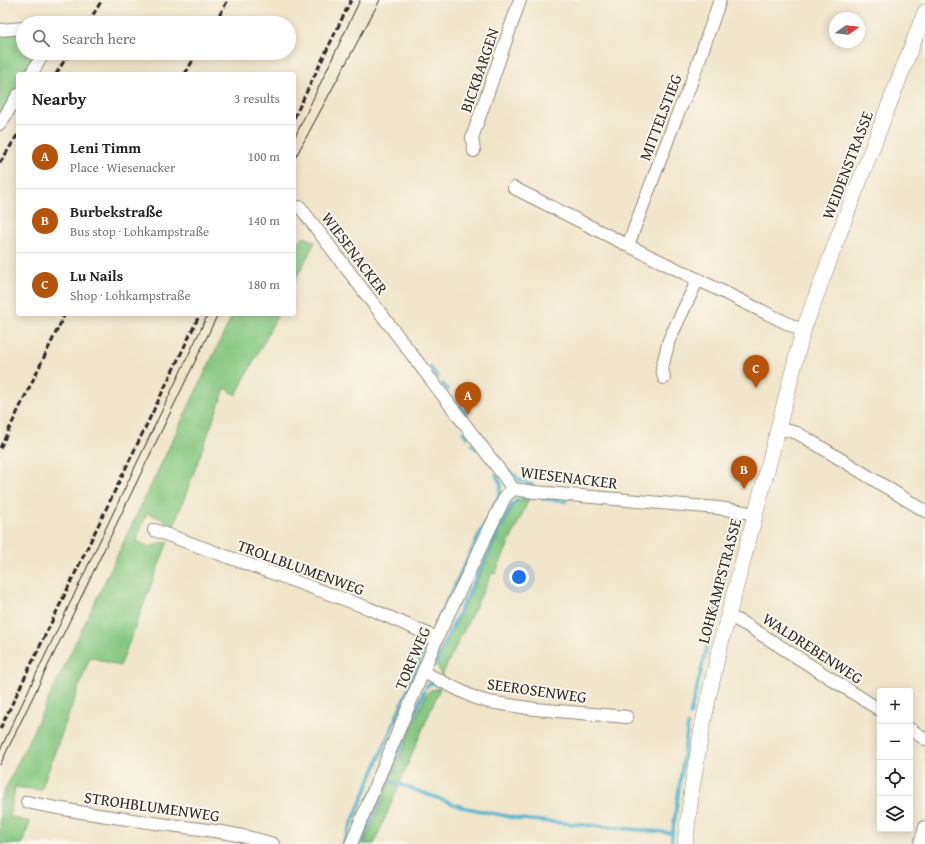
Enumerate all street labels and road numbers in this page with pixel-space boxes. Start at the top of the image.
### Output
street label: BICKBARGEN [453,24,505,116]
street label: MITTELSTIEG [632,70,688,164]
street label: WEIDENSTRASSE [815,107,879,223]
street label: WIESENACKER [316,207,395,300]
street label: WIESENACKER [519,459,620,495]
street label: LOHKAMPSTRASSE [691,516,747,646]
street label: TROLLBLUMENWEG [234,533,368,601]
street label: WALDREBENWEG [758,606,868,690]
street label: TORFWEG [388,622,436,693]
street label: SEEROSENWEG [486,671,589,709]
street label: STROHBLUMENWEG [83,785,222,827]

